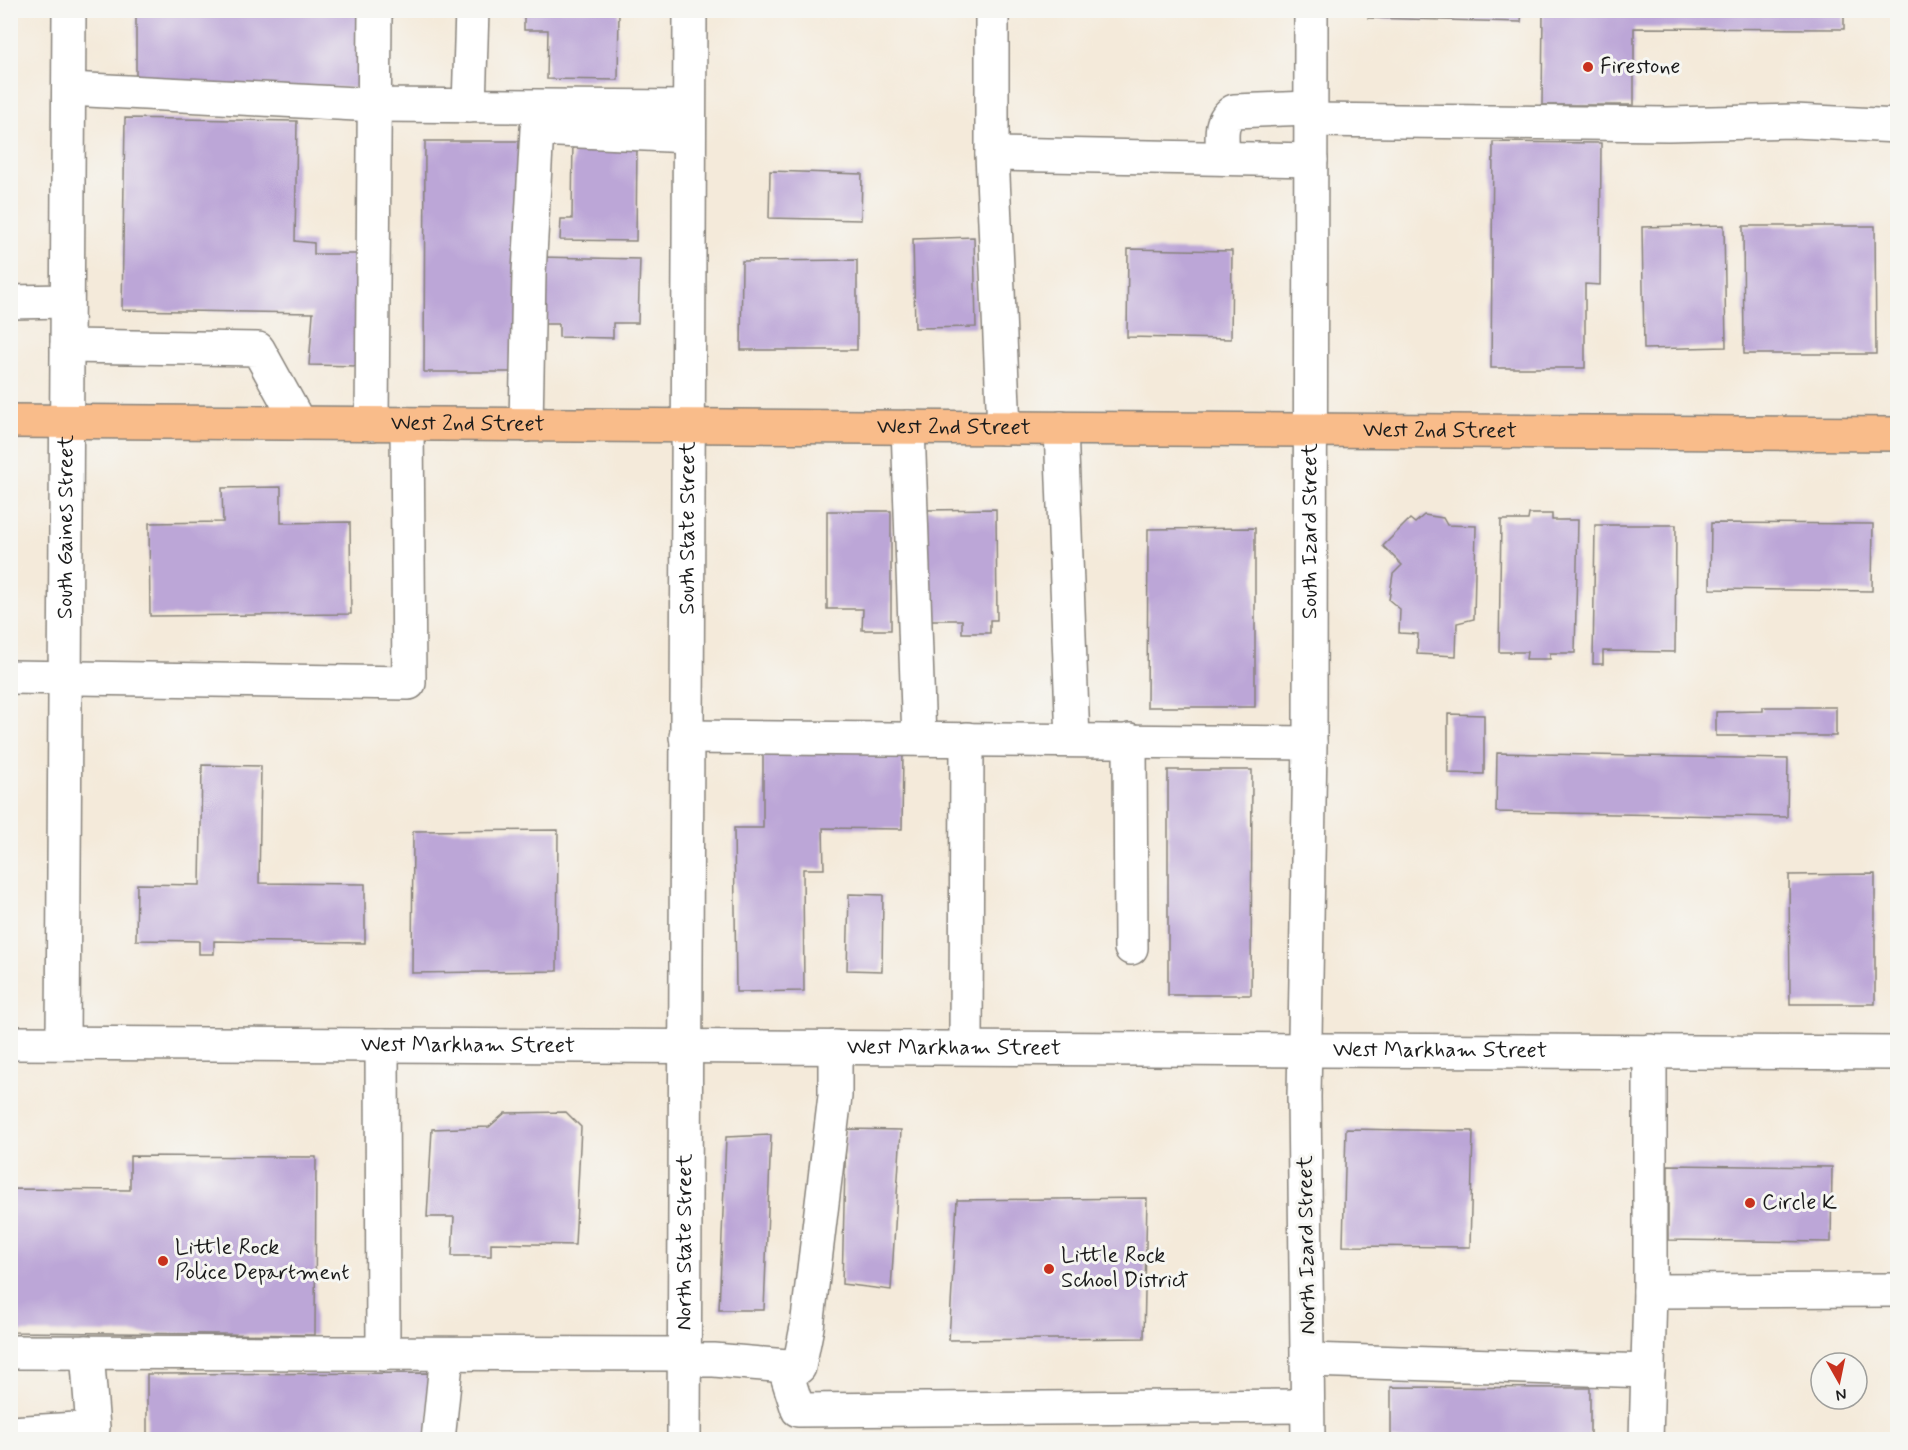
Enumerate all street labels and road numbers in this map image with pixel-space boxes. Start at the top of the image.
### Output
street label: West 2nd Street [391,410,545,439]
street label: West 2nd Street [877,413,1031,442]
street label: West 2nd Street [1363,416,1517,445]
street label: South Gaines Street [51,435,81,619]
street label: South State Street [673,441,702,615]
street label: South Izard Street [1296,443,1324,619]
street label: West Markham Street [361,1031,575,1060]
street label: West Markham Street [847,1033,1061,1063]
street label: West Markham Street [1333,1036,1547,1065]
street label: North State Street [670,1153,699,1330]
street label: North Izard Street [1291,1155,1323,1335]

